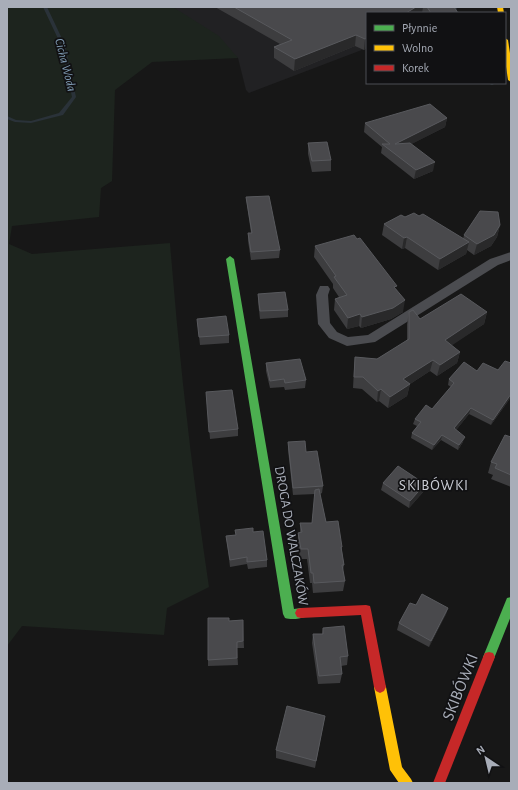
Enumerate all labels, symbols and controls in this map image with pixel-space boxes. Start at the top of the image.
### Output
legend [366,12,506,84]
text: Płynnie [402,22,437,35]
water label: Cicha Woda [52,37,78,93]
text: Wolno [402,42,433,54]
text: Korek [402,62,429,74]
street label: DROGA DO WALCZAKÓW [272,465,313,607]
district label: SKIBÓWKI [399,476,469,493]
street label: SKIBÓWKI [438,651,481,723]
north arrow [466,738,506,778]
text: N [474,744,487,757]

